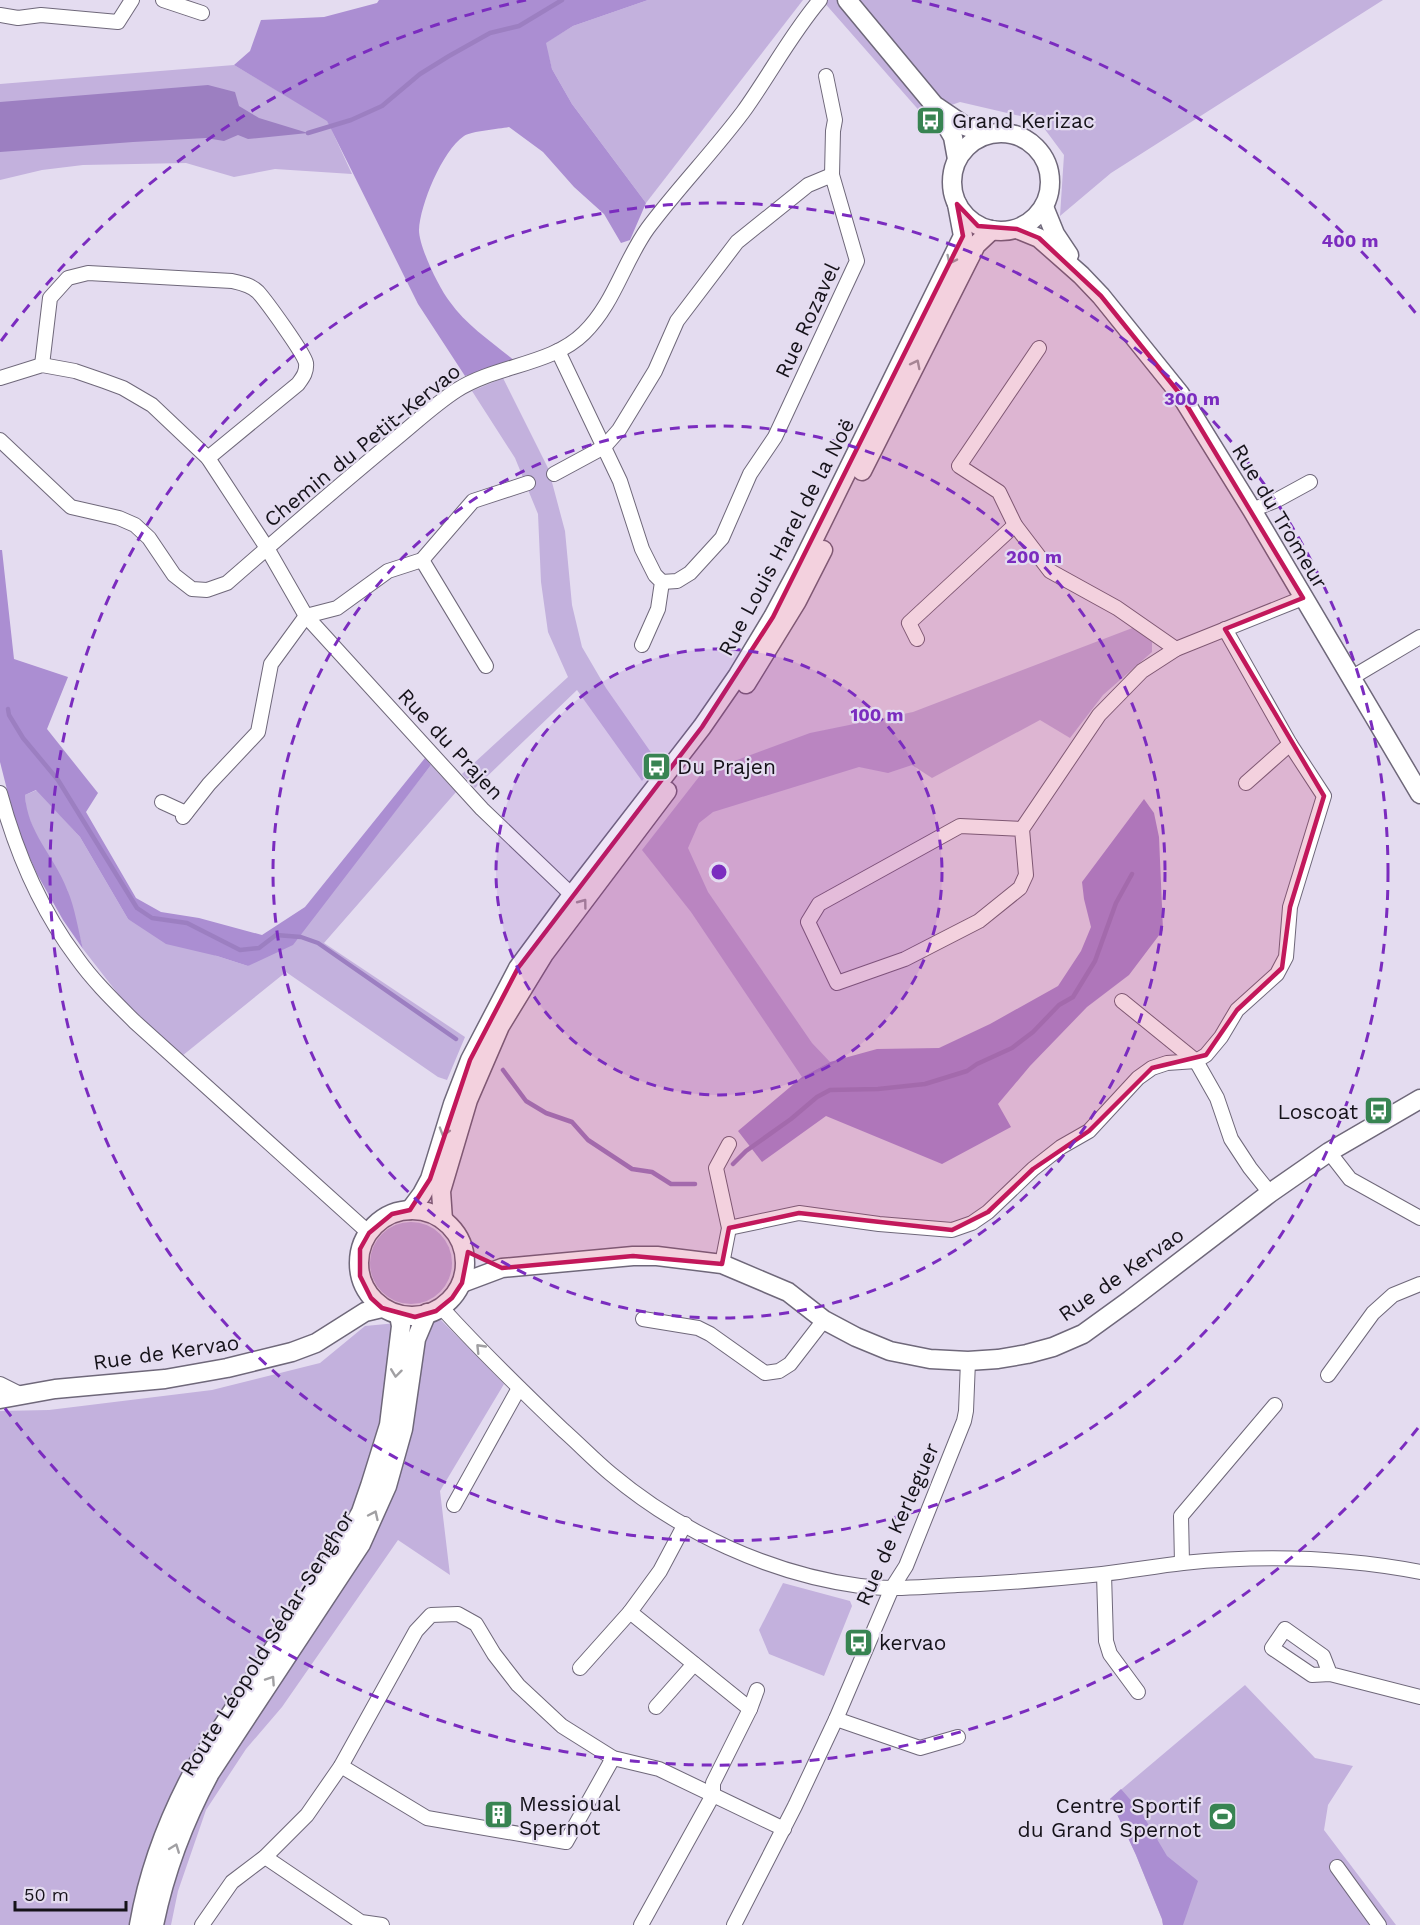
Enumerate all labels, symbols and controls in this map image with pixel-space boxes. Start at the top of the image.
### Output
bus stop icon: Grand Kerizac [915,104,947,136]
place label: Grand Kerizac [952,108,1095,133]
text: 400 m [1322,230,1378,251]
one-way arrow [947,253,959,264]
street label: Rue Rozavel [769,258,845,382]
street label: Chemin du Petit-Kervao [259,358,465,532]
one-way arrow [909,360,920,371]
text: 300 m [1164,388,1220,409]
street label: Rue Louis Harel de la Noë [713,414,859,660]
street label: Rue du Tromeur [1227,439,1333,593]
text: 200 m [1006,546,1062,567]
street label: Rue du Prajen [393,683,509,805]
text: 100 m [850,704,904,725]
bus stop icon: Du Prajen [640,750,672,782]
place label: Du Prajen [677,754,776,779]
centre of rings [709,862,729,882]
one-way arrow [575,899,586,910]
bus stop icon: Loscoat [1363,1095,1395,1127]
place label: Loscoat [1277,1099,1358,1124]
one-way arrow [439,1126,451,1137]
street label: Rue de Kervao [1054,1222,1188,1326]
street label: Rue de Kervao [91,1329,241,1375]
one-way arrow [476,1344,487,1355]
one-way arrow [390,1368,402,1378]
street label: Rue de Kerleguer [850,1438,944,1609]
street label: Route Léopold Sédar-Senghor [175,1505,360,1780]
one-way arrow [367,1510,379,1521]
bus stop icon: kervao [842,1626,874,1658]
place label: kervao [879,1630,946,1655]
one-way arrow [264,1675,275,1686]
place label: Messioual Spernot [519,1791,621,1840]
place label: Centre Sportif du Grand Spernot [1018,1793,1201,1842]
building icon: Messioual Spernot [482,1799,514,1831]
sports icon: Centre Sportif du Grand Spernot [1206,1801,1238,1833]
one-way arrow [167,1844,180,1854]
scale bar [15,1874,126,1912]
text: 50 m [24,1884,69,1905]

